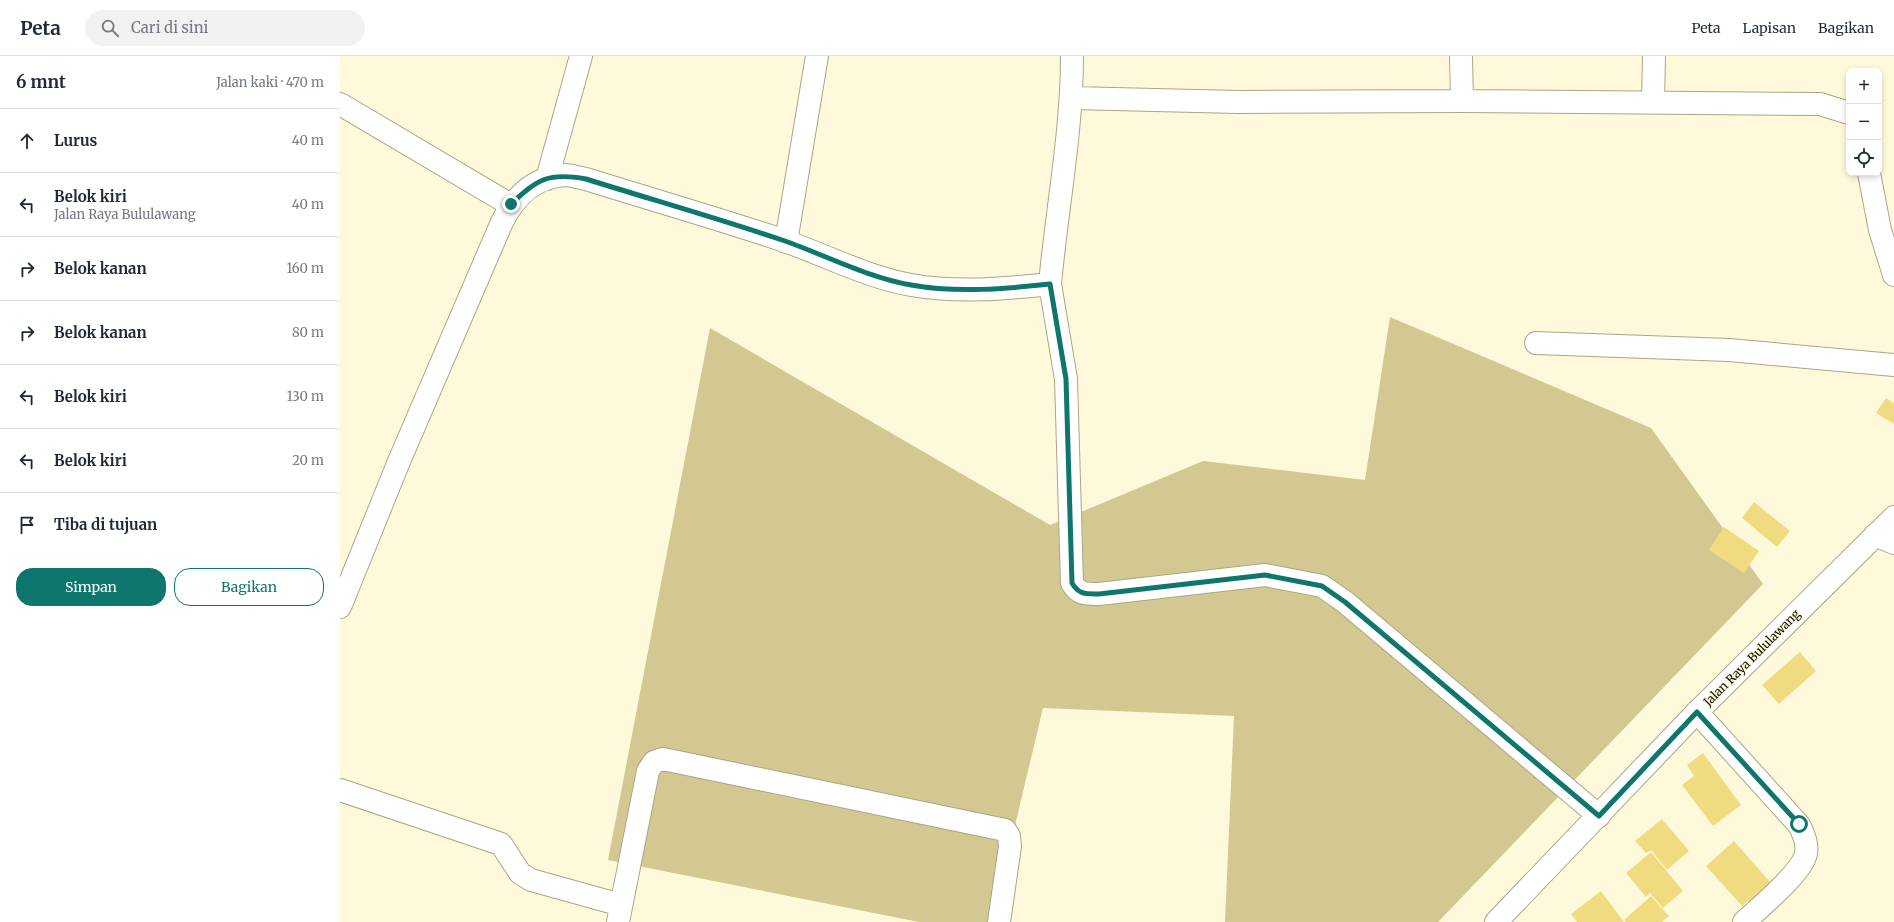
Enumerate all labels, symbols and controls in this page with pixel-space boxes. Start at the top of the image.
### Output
search box [85,10,365,46]
text: Peta [20,16,61,40]
icon: search [99,17,121,39]
text: Cari di sini [131,18,208,37]
text: Peta [1691,19,1721,37]
text: Lapisan [1743,19,1796,37]
text: Bagikan [1818,19,1874,37]
map controls [1846,68,1882,176]
button: + [1846,68,1882,104]
text: 6 mnt [16,71,66,93]
text: Jalan kaki · 470 m [216,74,324,91]
button: − [1846,104,1882,140]
icon: ahead [16,130,38,152]
text: Lurus [54,131,97,150]
text: 40 m [292,132,324,149]
button: locate [1846,140,1882,176]
text: Belok kiri [54,187,127,206]
icon: left [16,194,38,216]
route end [502,195,520,213]
text: 40 m [292,196,324,213]
text: Jalan Raya Bululawang [54,206,196,223]
icon: right [16,258,38,280]
text: Belok kanan [54,259,147,278]
text: 160 m [286,260,324,277]
icon: right [16,322,38,344]
text: Belok kanan [54,323,147,342]
text: 80 m [292,324,324,341]
icon: left [16,386,38,408]
text: Belok kiri [54,387,127,406]
text: 130 m [287,388,324,405]
icon: left [16,450,38,472]
text: Belok kiri [54,451,127,470]
text: 20 m [292,452,324,469]
icon: arrive [16,514,38,536]
text: Tiba di tujuan [54,515,157,534]
button: Simpan [16,568,166,606]
button: Bagikan [174,568,324,606]
street label: Jalan Raya Bululawang [1699,606,1804,710]
route start [1790,815,1808,833]

